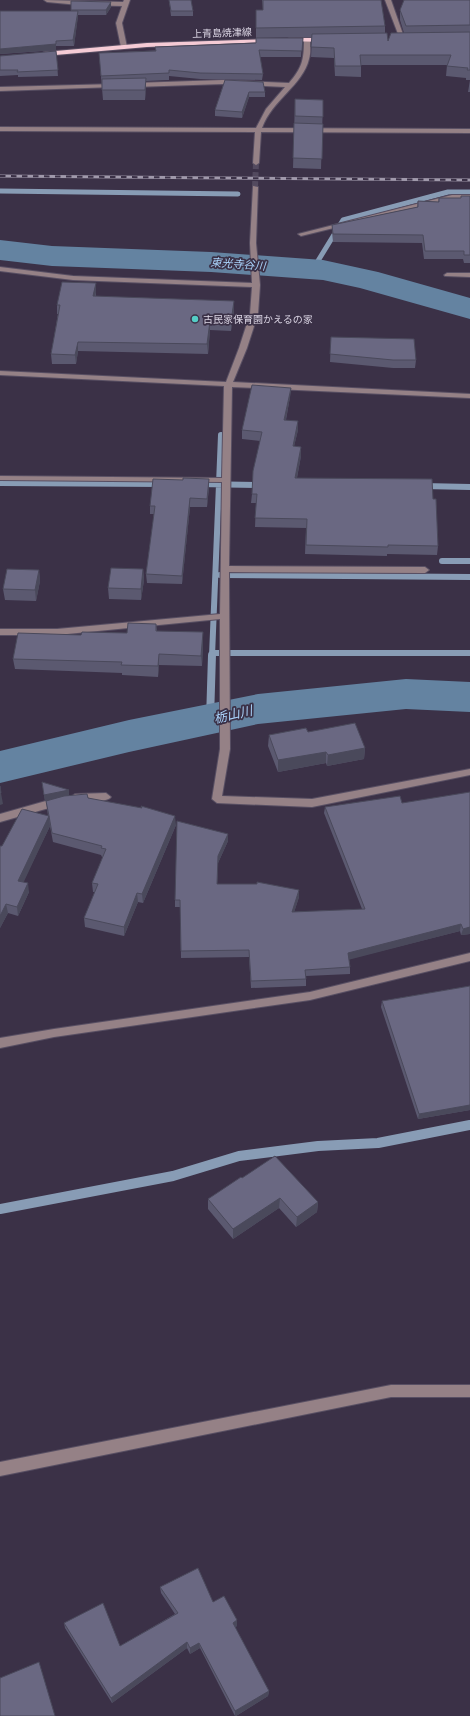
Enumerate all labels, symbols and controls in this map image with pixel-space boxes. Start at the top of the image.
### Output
street label: 上青島焼津線 [192,25,252,41]
water label: 東光寺谷川 [210,255,267,273]
place label: 古民家保育園かえるの家 [203,313,313,326]
marker: 古民家保育園かえるの家 [190,314,200,324]
water label: 栃山川 [212,701,256,726]

